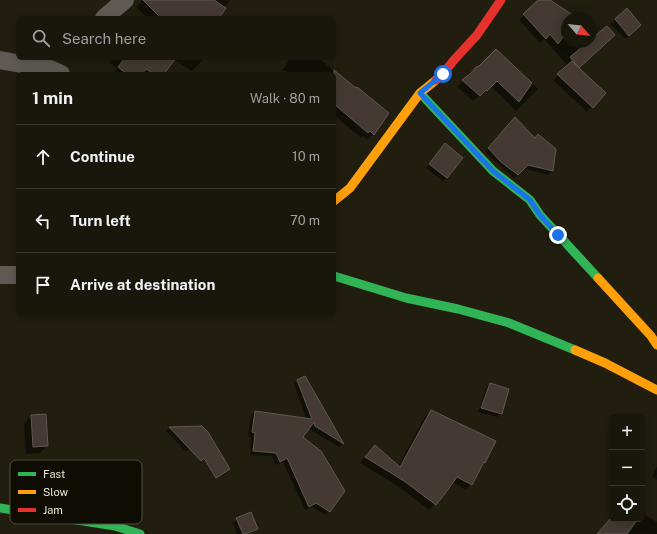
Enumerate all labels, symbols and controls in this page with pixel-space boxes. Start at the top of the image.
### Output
north arrow [561,12,597,48]
search box [16,16,336,60]
icon: search [30,27,52,49]
text: Search here [62,30,146,47]
route start [434,65,452,83]
text: 1 min [32,88,73,108]
text: Walk · 80 m [250,91,320,106]
icon: ahead [32,146,54,168]
text: Continue [70,148,135,165]
text: 10 m [292,149,320,164]
icon: left [32,210,54,232]
text: Turn left [70,212,131,229]
text: 70 m [290,213,320,228]
route end [549,226,567,244]
icon: arrive [32,274,54,296]
text: Arrive at destination [70,276,215,293]
map controls [609,414,645,522]
button: + [609,414,645,450]
button: − [609,450,645,486]
legend [10,460,142,524]
text: Fast [43,468,65,480]
text: Slow [43,486,69,498]
button: locate [609,486,645,522]
text: Jam [43,504,63,516]

